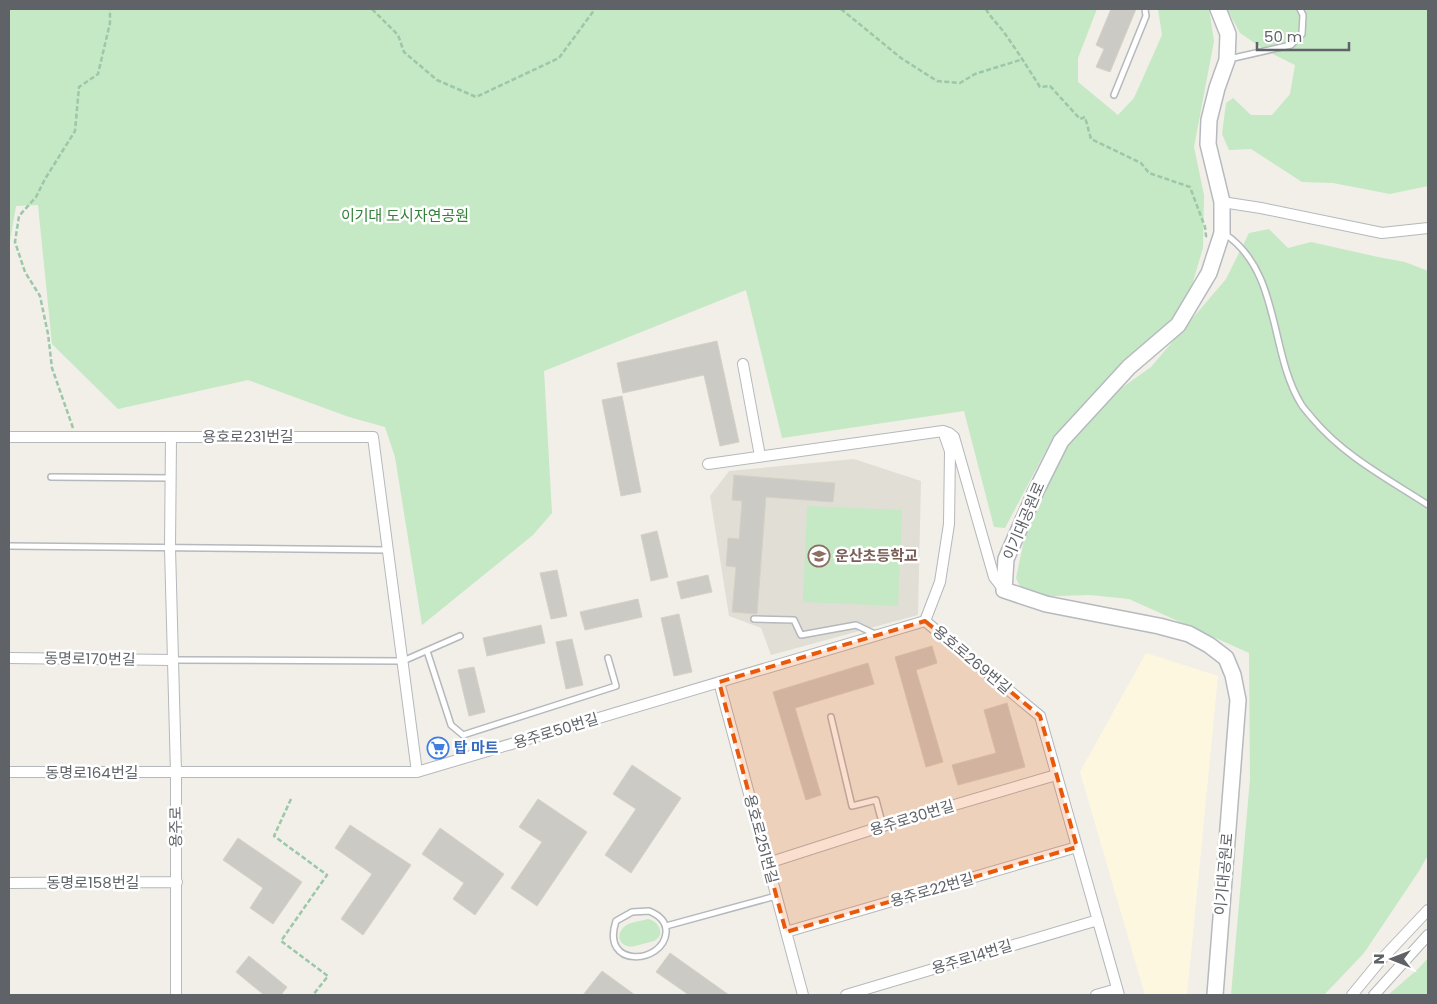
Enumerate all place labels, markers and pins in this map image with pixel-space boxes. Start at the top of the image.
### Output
school or university icon: 운산초등학교 [807,544,831,568]
place label: 운산초등학교 [835,545,918,566]
supermarket icon: 탑 마트 [426,736,450,760]
place label: 탑 마트 [454,737,499,758]

